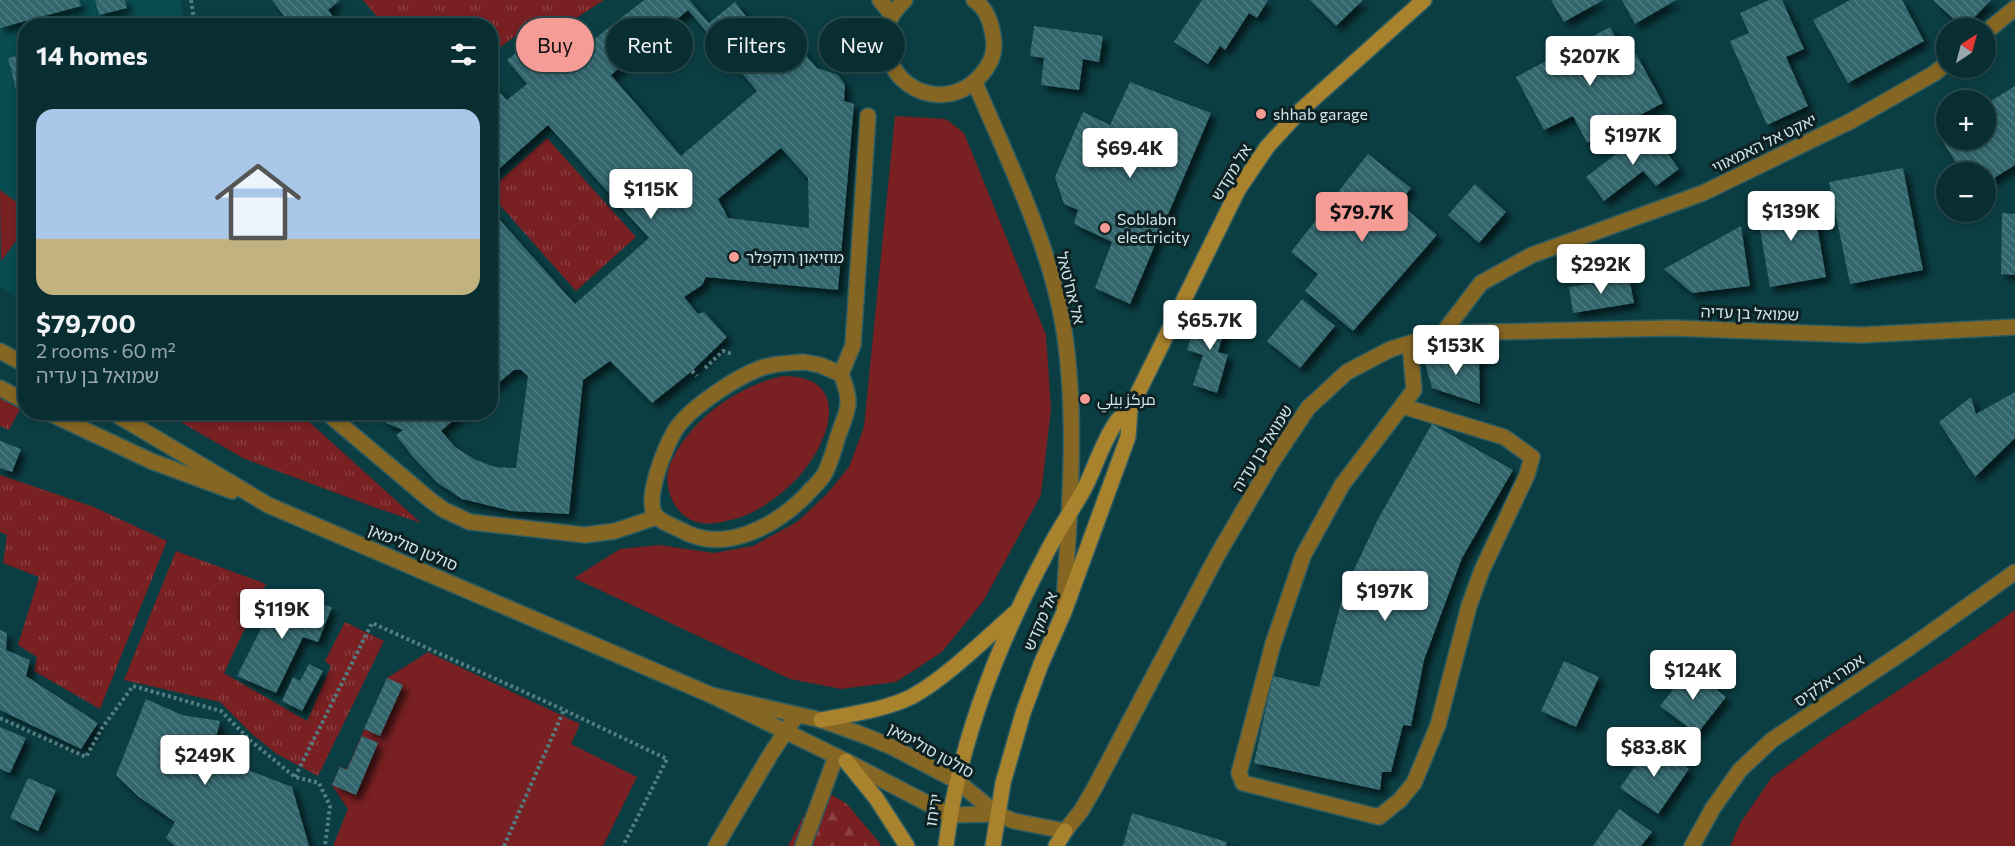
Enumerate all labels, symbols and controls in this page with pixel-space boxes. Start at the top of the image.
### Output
chip: Buy [516,18,594,72]
chip: Rent [606,18,693,72]
chip: Filters [705,18,807,72]
chip: New [819,18,905,72]
north arrow [1936,18,1996,78]
map controls [1936,18,1996,222]
pin: $207K [1548,36,1632,87]
icon: filters [447,38,480,71]
text: 14 homes [36,39,148,70]
text: $207K [1560,43,1620,67]
button: + [1936,90,1996,150]
place label: shhab garage [1273,104,1368,123]
marker: shhab garage [1254,107,1268,121]
street label: יאקט אל האמאווי [1708,109,1819,176]
pin: $197K [1591,115,1675,166]
text: $197K [1604,122,1662,146]
pin: $69.4K [1081,128,1179,179]
text: $69.4K [1097,135,1163,159]
street label: אל מקדש [1206,140,1255,203]
icon: home [204,148,312,256]
button: − [1936,162,1996,222]
pin: $115K [609,169,693,220]
text: $115K [623,176,679,200]
pin: $139K [1749,191,1833,242]
pin: $79.7K [1313,192,1411,243]
text: $139K [1762,198,1820,222]
text: $79.7K [1330,199,1394,223]
place label: Soblabn electricity [1117,209,1190,246]
marker: Soblabn electricity [1098,221,1112,235]
pin: $292K [1559,244,1643,295]
place label: מוזיאון רוקפלר [746,247,844,266]
marker: מוזיאון רוקפלר [727,250,741,264]
street label: אל אח'טאל [1053,250,1090,326]
text: $292K [1571,251,1631,275]
pin: $65.7K [1161,300,1259,351]
street label: שמואל בן עדיה [1700,301,1800,324]
text: $79,700 [36,307,136,338]
text: $65.7K [1177,307,1243,331]
pin: $153K [1414,325,1498,376]
text: $153K [1427,332,1485,356]
text: 2 rooms · 60 m² [36,338,176,362]
text: שמואל בן עדיה [36,363,159,387]
place label: مركز بيلي [1097,389,1156,413]
marker: مركز بيلي [1078,392,1092,406]
street label: שמואל בן עדיה [1227,401,1296,495]
street label: סולטן סולימאן [365,519,461,574]
pin: $197K [1343,571,1427,622]
text: $197K [1356,578,1414,602]
street label: אל מקדש [1019,588,1060,653]
pin: $119K [240,589,324,640]
text: $119K [254,596,310,620]
street label: אמרו אלקיס [1790,649,1867,710]
pin: $124K [1651,650,1735,701]
text: $124K [1664,657,1722,681]
street label: סולטן סולימאן [885,718,978,781]
pin: $83.8K [1605,727,1703,778]
text: $83.8K [1621,734,1687,758]
pin: $249K [163,735,247,786]
text: $249K [174,742,236,766]
street label: יריחו [921,792,944,828]

